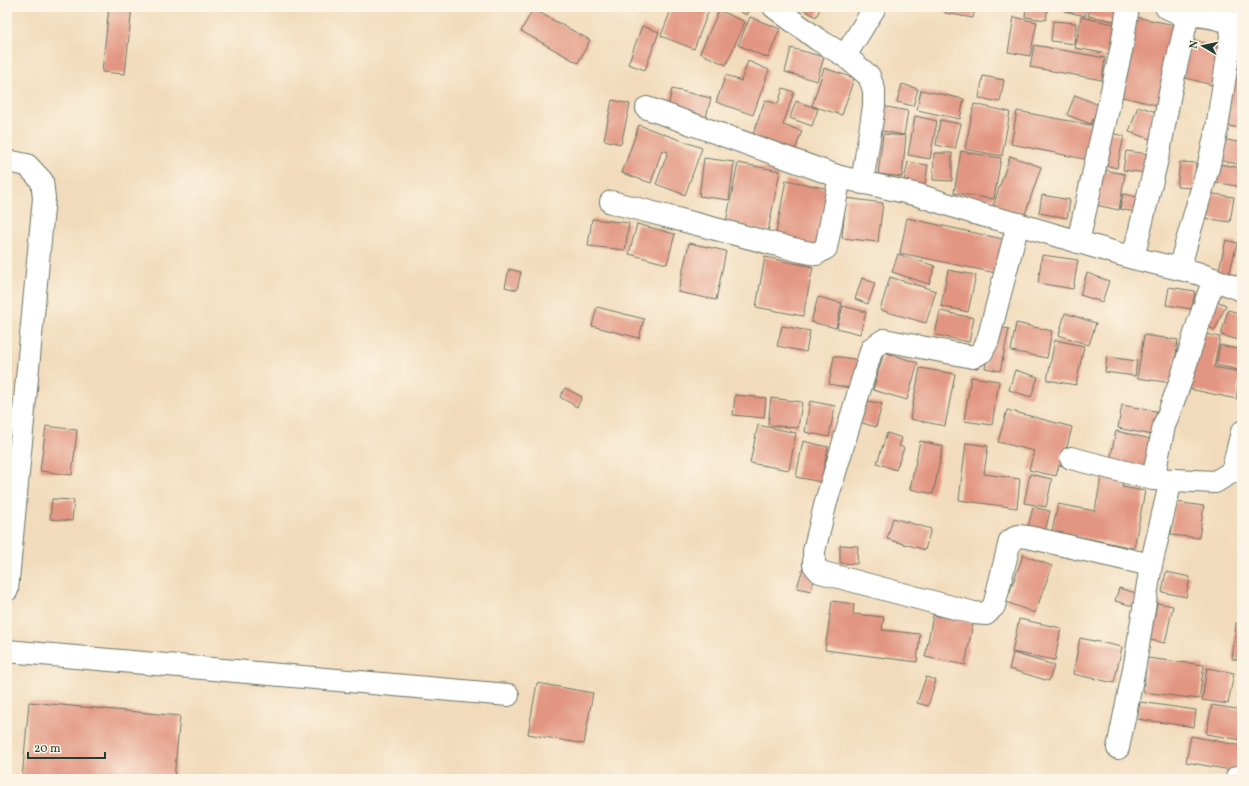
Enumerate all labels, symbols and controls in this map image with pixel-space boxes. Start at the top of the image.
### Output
north arrow [1183,26,1223,66]
text: N [1187,40,1203,50]
scale bar [28,734,105,760]
text: 20 m [34,741,61,757]

